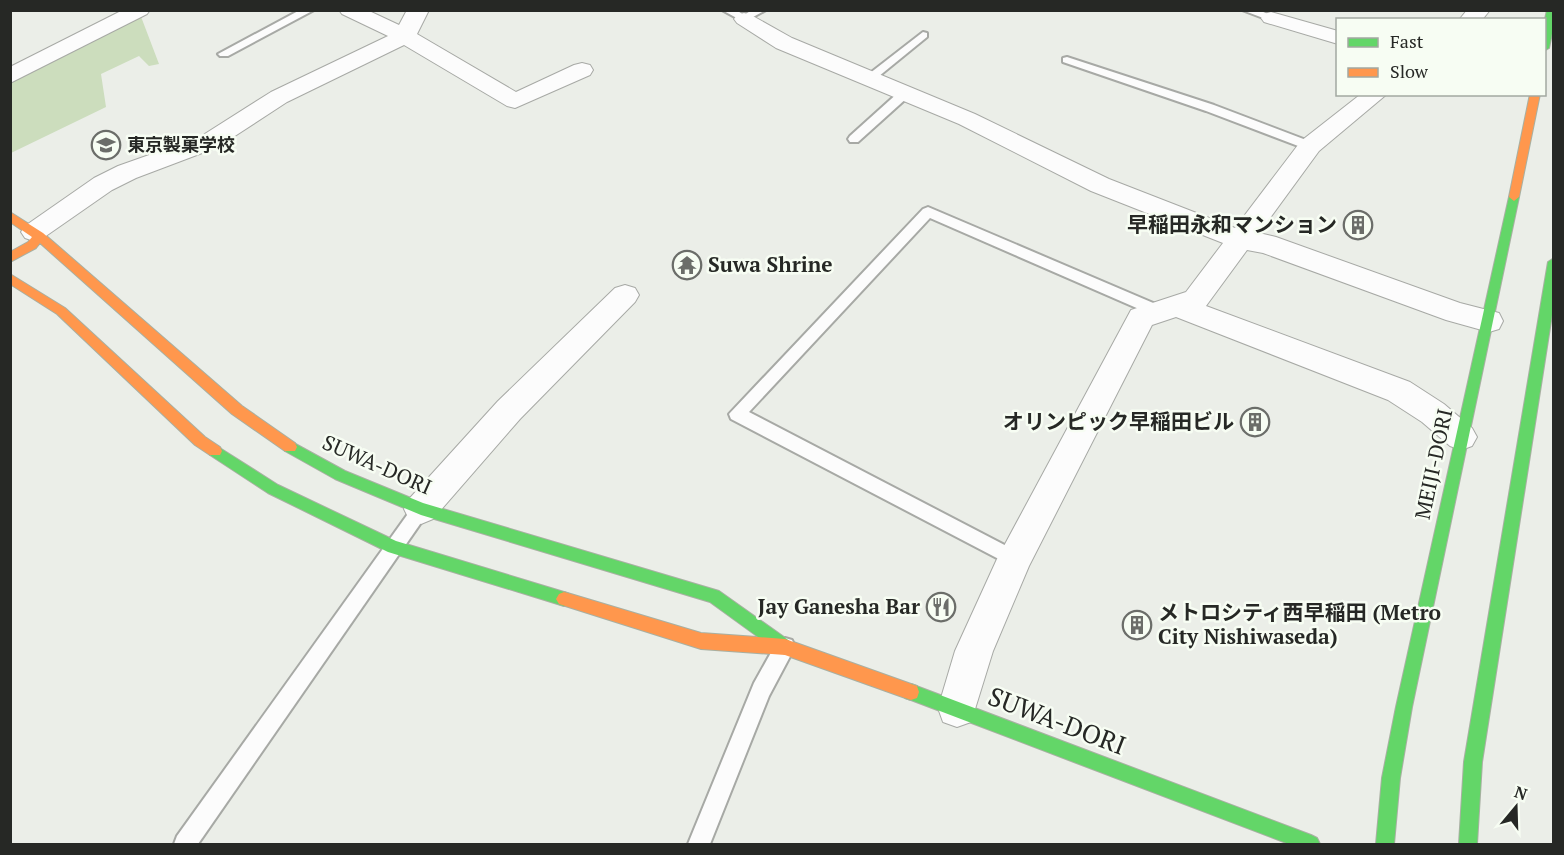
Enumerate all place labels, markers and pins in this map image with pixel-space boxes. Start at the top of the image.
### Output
school or university icon: 東京製菓学校 [90,129,122,161]
place label: 東京製菓学校 [127,132,235,156]
building icon: 早稲田永和マンション [1342,209,1374,241]
place label: 早稲田永和マンション [1127,210,1337,238]
temple icon: Suwa Shrine [671,249,703,281]
place label: Suwa Shrine [708,250,833,278]
building icon: オリンピック早稲田ビル [1239,406,1271,438]
place label: オリンピック早稲田ビル [1003,407,1234,435]
restaurant icon: Jay Ganesha Bar [925,591,957,623]
place label: Jay Ganesha Bar [758,592,920,620]
place label: メトロシティ西早稲田 (Metro City Nishiwaseda) [1158,598,1441,650]
building icon: メトロシティ西早稲田 (Metro City Nishiwaseda) [1121,609,1153,641]

